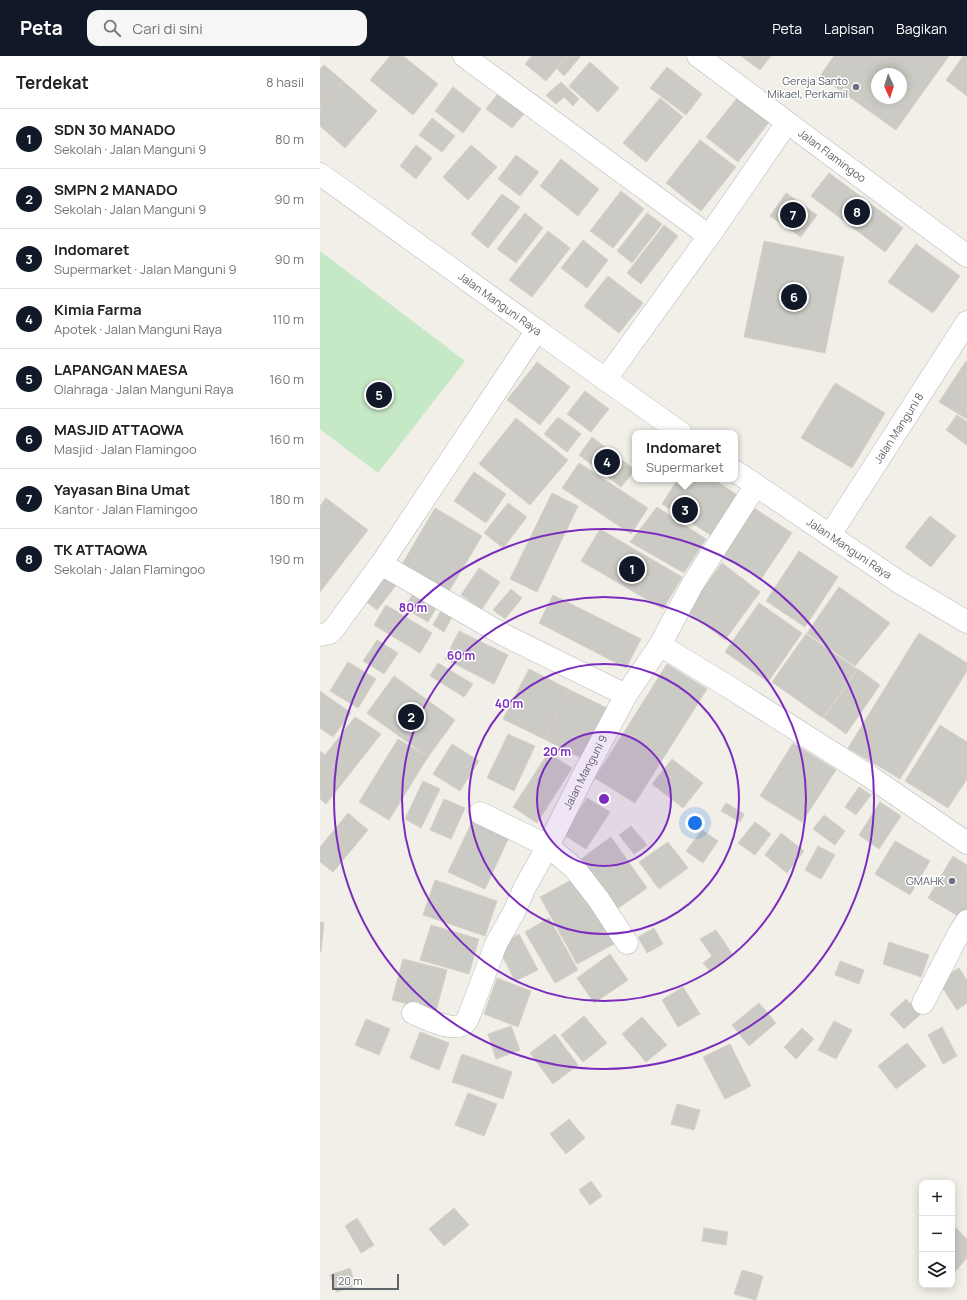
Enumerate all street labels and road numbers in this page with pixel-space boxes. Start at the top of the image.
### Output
street label: Jalan Flamingoo [795,125,870,186]
street label: Jalan Manguni Raya [456,268,545,339]
street label: Jalan Manguni 8 [870,390,927,466]
street label: Jalan Manguni Raya [804,514,895,582]
street label: Jalan Manguni 9 [560,732,611,812]

